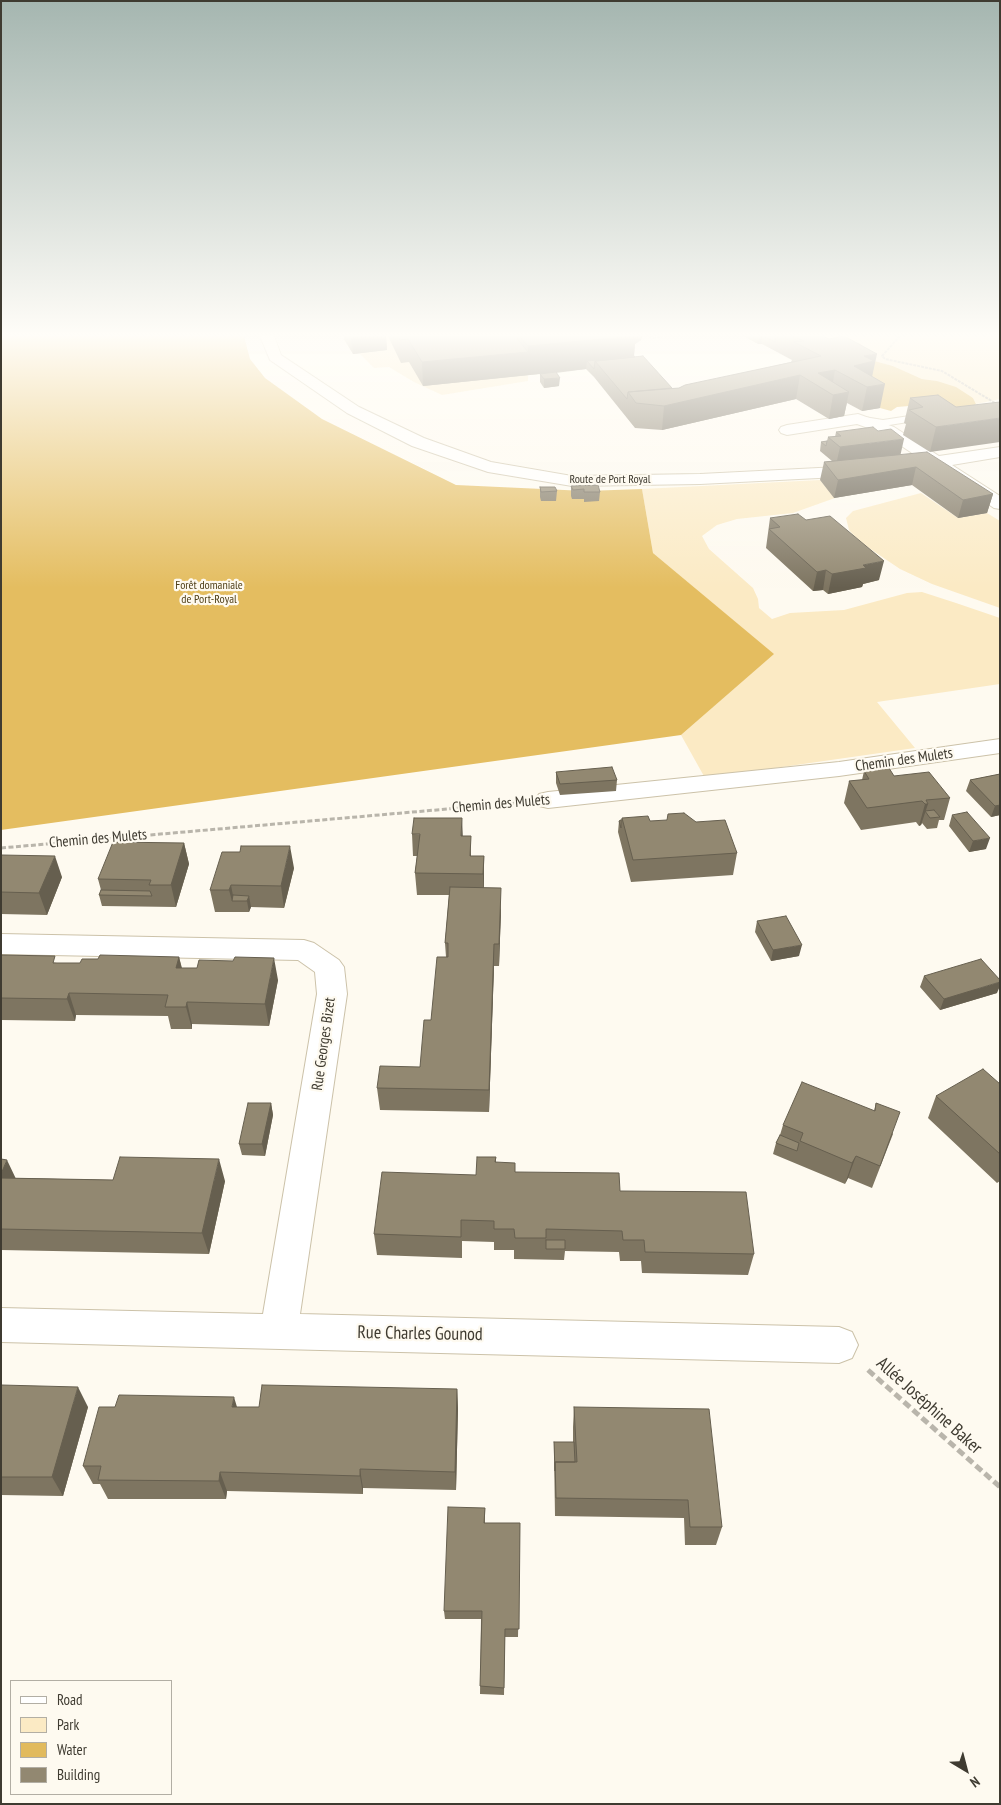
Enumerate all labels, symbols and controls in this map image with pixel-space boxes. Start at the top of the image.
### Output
street label: Route de Port Royal [569,473,651,487]
park label: Forêt domaniale de Port-Royal [175,579,243,607]
street label: Chemin des Mulets [854,744,954,776]
street label: Chemin des Mulets [451,791,551,817]
street label: Chemin des Mulets [48,826,148,852]
street label: Rue Georges Bizet [309,996,339,1092]
street label: Rue Charles Gounod [357,1322,483,1346]
street label: Allée Joséphine Baker [872,1353,986,1459]
legend [10,1680,172,1795]
text: Road [57,1690,83,1709]
text: Park [57,1715,79,1734]
text: Water [57,1740,87,1759]
north arrow [941,1745,991,1795]
text: Building [57,1765,100,1784]
text: N [967,1773,983,1791]

